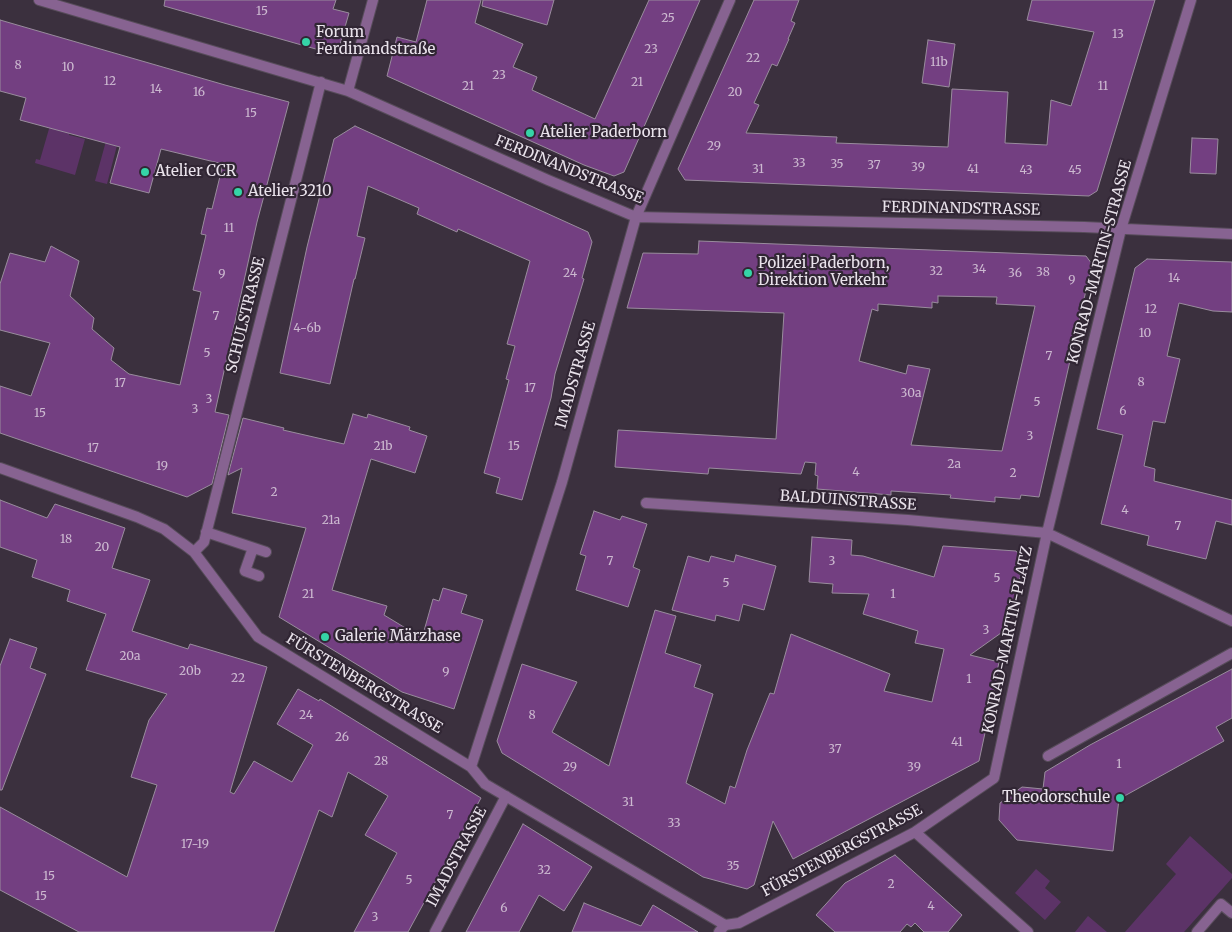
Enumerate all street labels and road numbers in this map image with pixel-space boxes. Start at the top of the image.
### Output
street label: FERDINANDSTRASSE [492,132,646,208]
street label: KONRAD-MARTIN-STRASSE [1064,158,1136,366]
street label: FERDINANDSTRASSE [882,199,1040,219]
street label: SCHULSTRASSE [223,255,269,375]
street label: IMADSTRASSE [552,320,600,430]
street label: BALDUINSTRASSE [779,487,917,515]
street label: KONRAD-MARTIN-PLATZ [979,544,1037,736]
street label: FÜRSTENBERGSTRASSE [283,630,445,738]
street label: FÜRSTENBERGSTRASSE [759,801,925,901]
street label: IMADSTRASSE [423,804,491,910]

